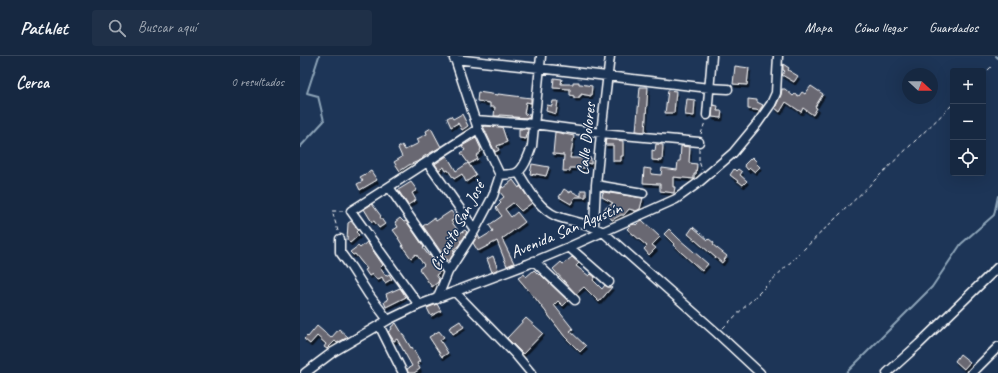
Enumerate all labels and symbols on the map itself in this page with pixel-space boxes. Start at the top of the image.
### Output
north arrow [902,68,938,104]
street label: Calle Dolores [572,100,600,176]
street label: Circuito San José [425,176,490,274]
street label: Avenida San Agustín [507,197,626,263]

